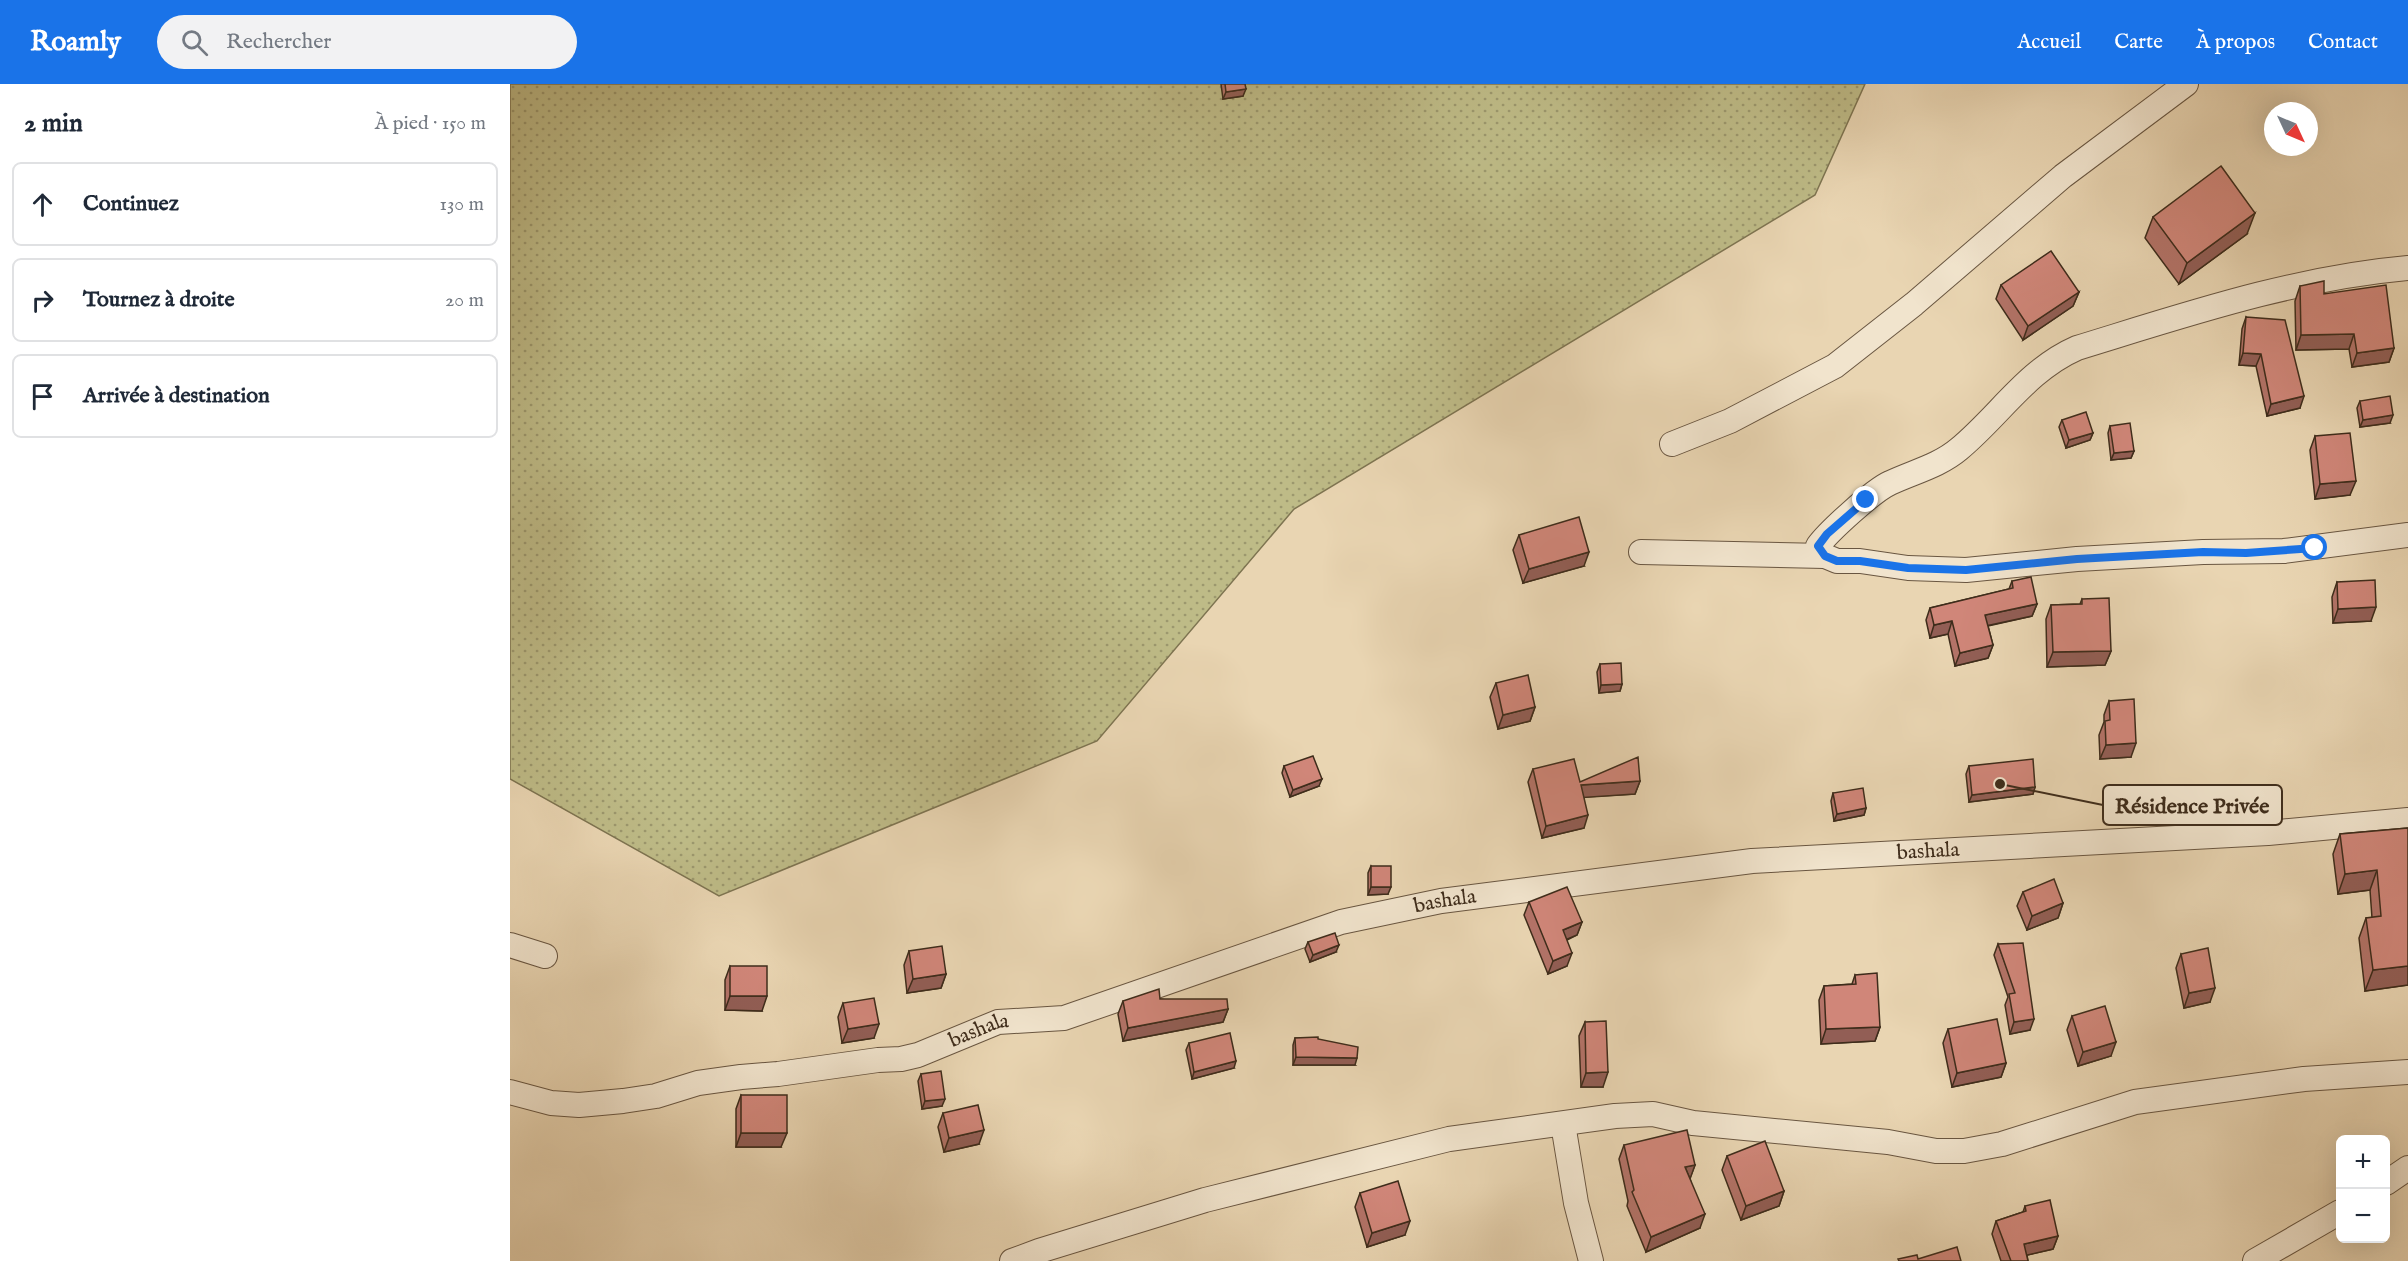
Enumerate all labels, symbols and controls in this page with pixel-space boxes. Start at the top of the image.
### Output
search box [157,15,577,69]
text: Roamly [30,25,121,60]
icon: search [178,26,211,59]
text: Rechercher [226,28,331,56]
text: Accueil [2017,29,2081,56]
text: Carte [2114,29,2163,56]
text: À propos [2196,29,2275,56]
text: Contact [2308,29,2378,56]
north arrow [2264,102,2318,156]
text: 2 min [24,107,83,140]
text: À pied · 150 m [375,111,486,136]
icon: ahead [26,188,59,221]
text: Continuez [83,190,179,218]
text: 130 m [439,192,484,217]
icon: right [26,284,59,317]
text: Tournez à droite [83,286,234,314]
text: 20 m [445,288,484,313]
icon: arrive [26,380,59,413]
text: Arrivée à destination [83,382,270,410]
route end [1852,486,1878,512]
route start [2301,534,2327,560]
callout: Résidence Privée [2103,785,2282,825]
text: Résidence Privée [2115,793,2269,821]
street label: bashala [1896,836,1961,867]
street label: bashala [1411,883,1479,920]
street label: bashala [945,1008,1011,1054]
map controls [2336,1135,2390,1243]
button: + [2336,1135,2390,1189]
button: − [2336,1189,2390,1243]

